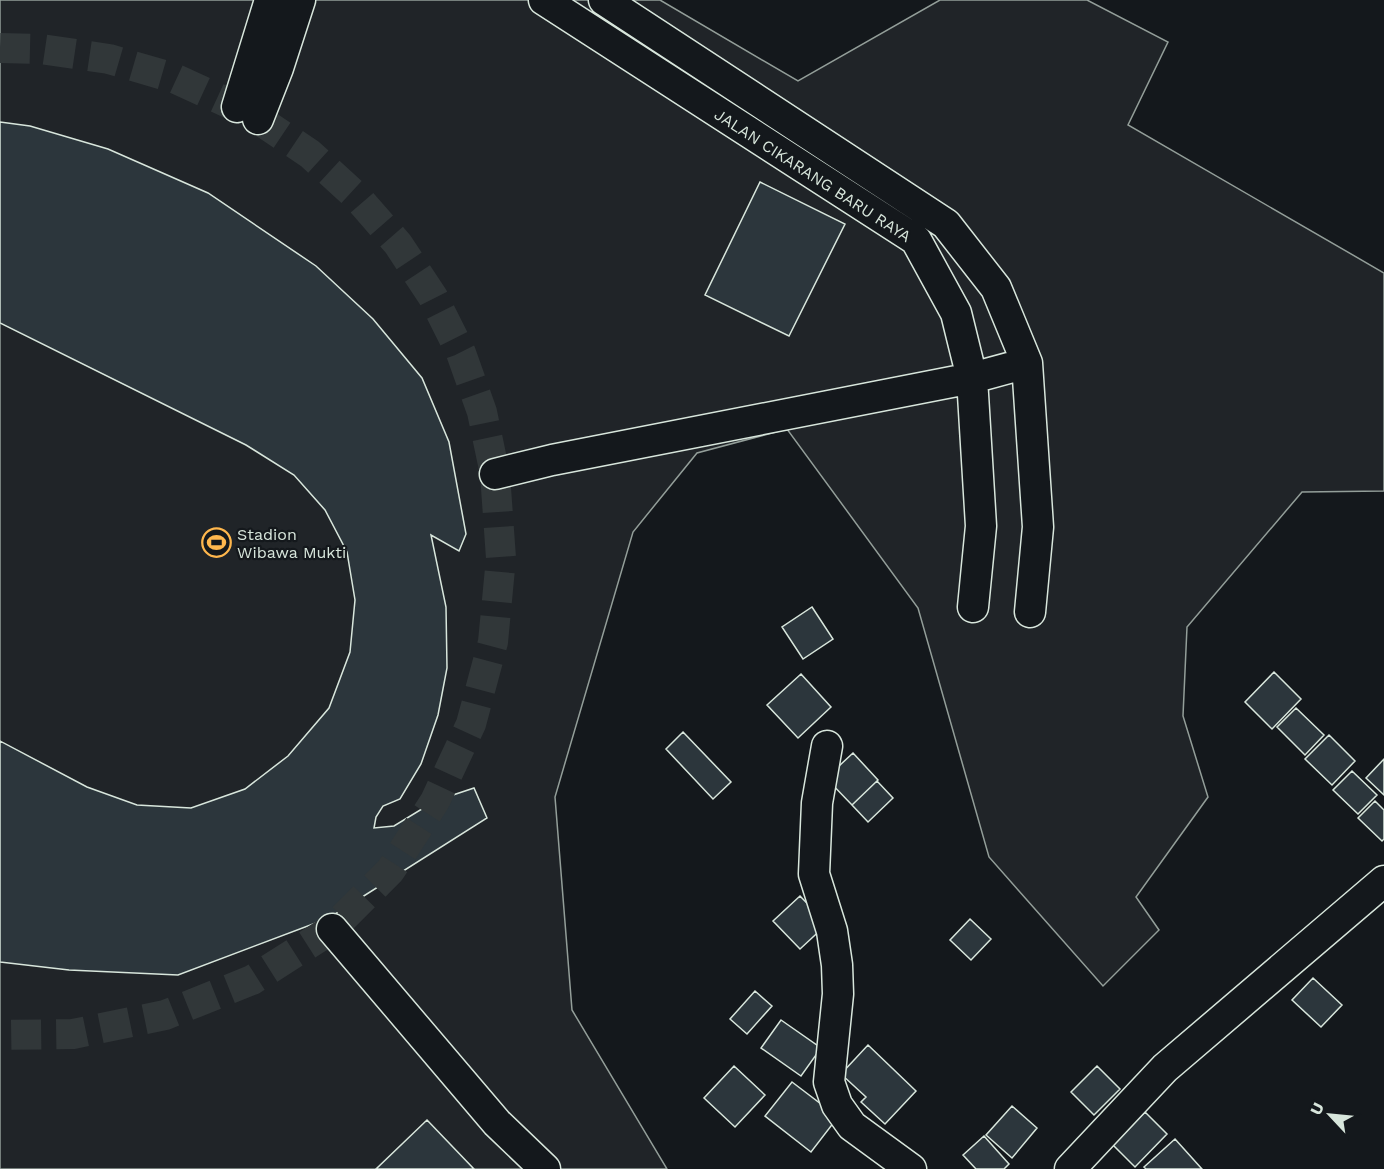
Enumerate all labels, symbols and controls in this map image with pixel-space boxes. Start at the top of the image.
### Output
street label: JALAN CIKARANG BARU RAYA [711,105,915,246]
place label: Stadion Wibawa Mukti [237,525,346,562]
sports icon: Stadion Wibawa Mukti [200,527,232,559]
north arrow [1300,1085,1360,1145]
text: U [1306,1099,1328,1118]

